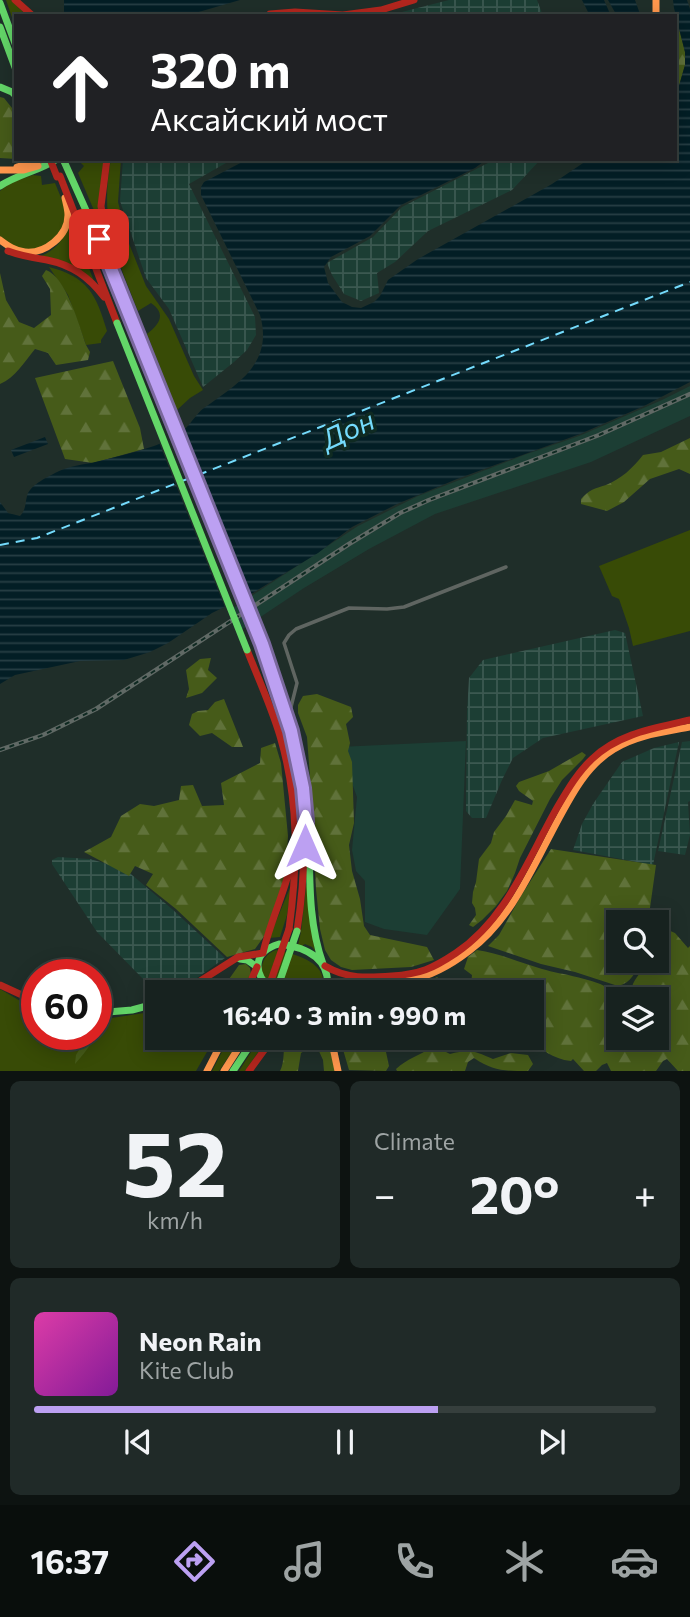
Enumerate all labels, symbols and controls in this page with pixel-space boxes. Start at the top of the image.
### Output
text: 320 m [150,38,291,98]
icon: ahead [35,42,126,133]
text: Аксайский мост [150,98,388,138]
pin [69,209,129,269]
icon: arrive [80,220,118,258]
water label: Дон [313,402,380,457]
position arrow [268,809,342,883]
map controls [606,910,669,1050]
button: search [606,910,669,973]
speed limit sign: 60 [21,959,112,1050]
button: layers [606,987,669,1050]
text: 16:40 · 3 min · 990 m [223,999,466,1030]
text: 52 [123,1104,227,1216]
text: Climate [374,1127,455,1155]
text: 20° [470,1161,560,1225]
text: − [374,1170,396,1217]
text: + [634,1170,656,1217]
text: km/h [147,1206,203,1234]
text: Neon Rain [139,1325,262,1356]
text: Kite Club [139,1356,234,1384]
icon: previous [119,1423,157,1461]
icon: pause [326,1423,364,1461]
icon: next [533,1423,571,1461]
icon: directions [170,1537,219,1586]
icon: music [280,1537,329,1586]
icon: phone [390,1537,439,1586]
icon: climate [500,1537,549,1586]
icon: car [610,1537,659,1586]
text: 16:37 [31,1541,109,1581]

